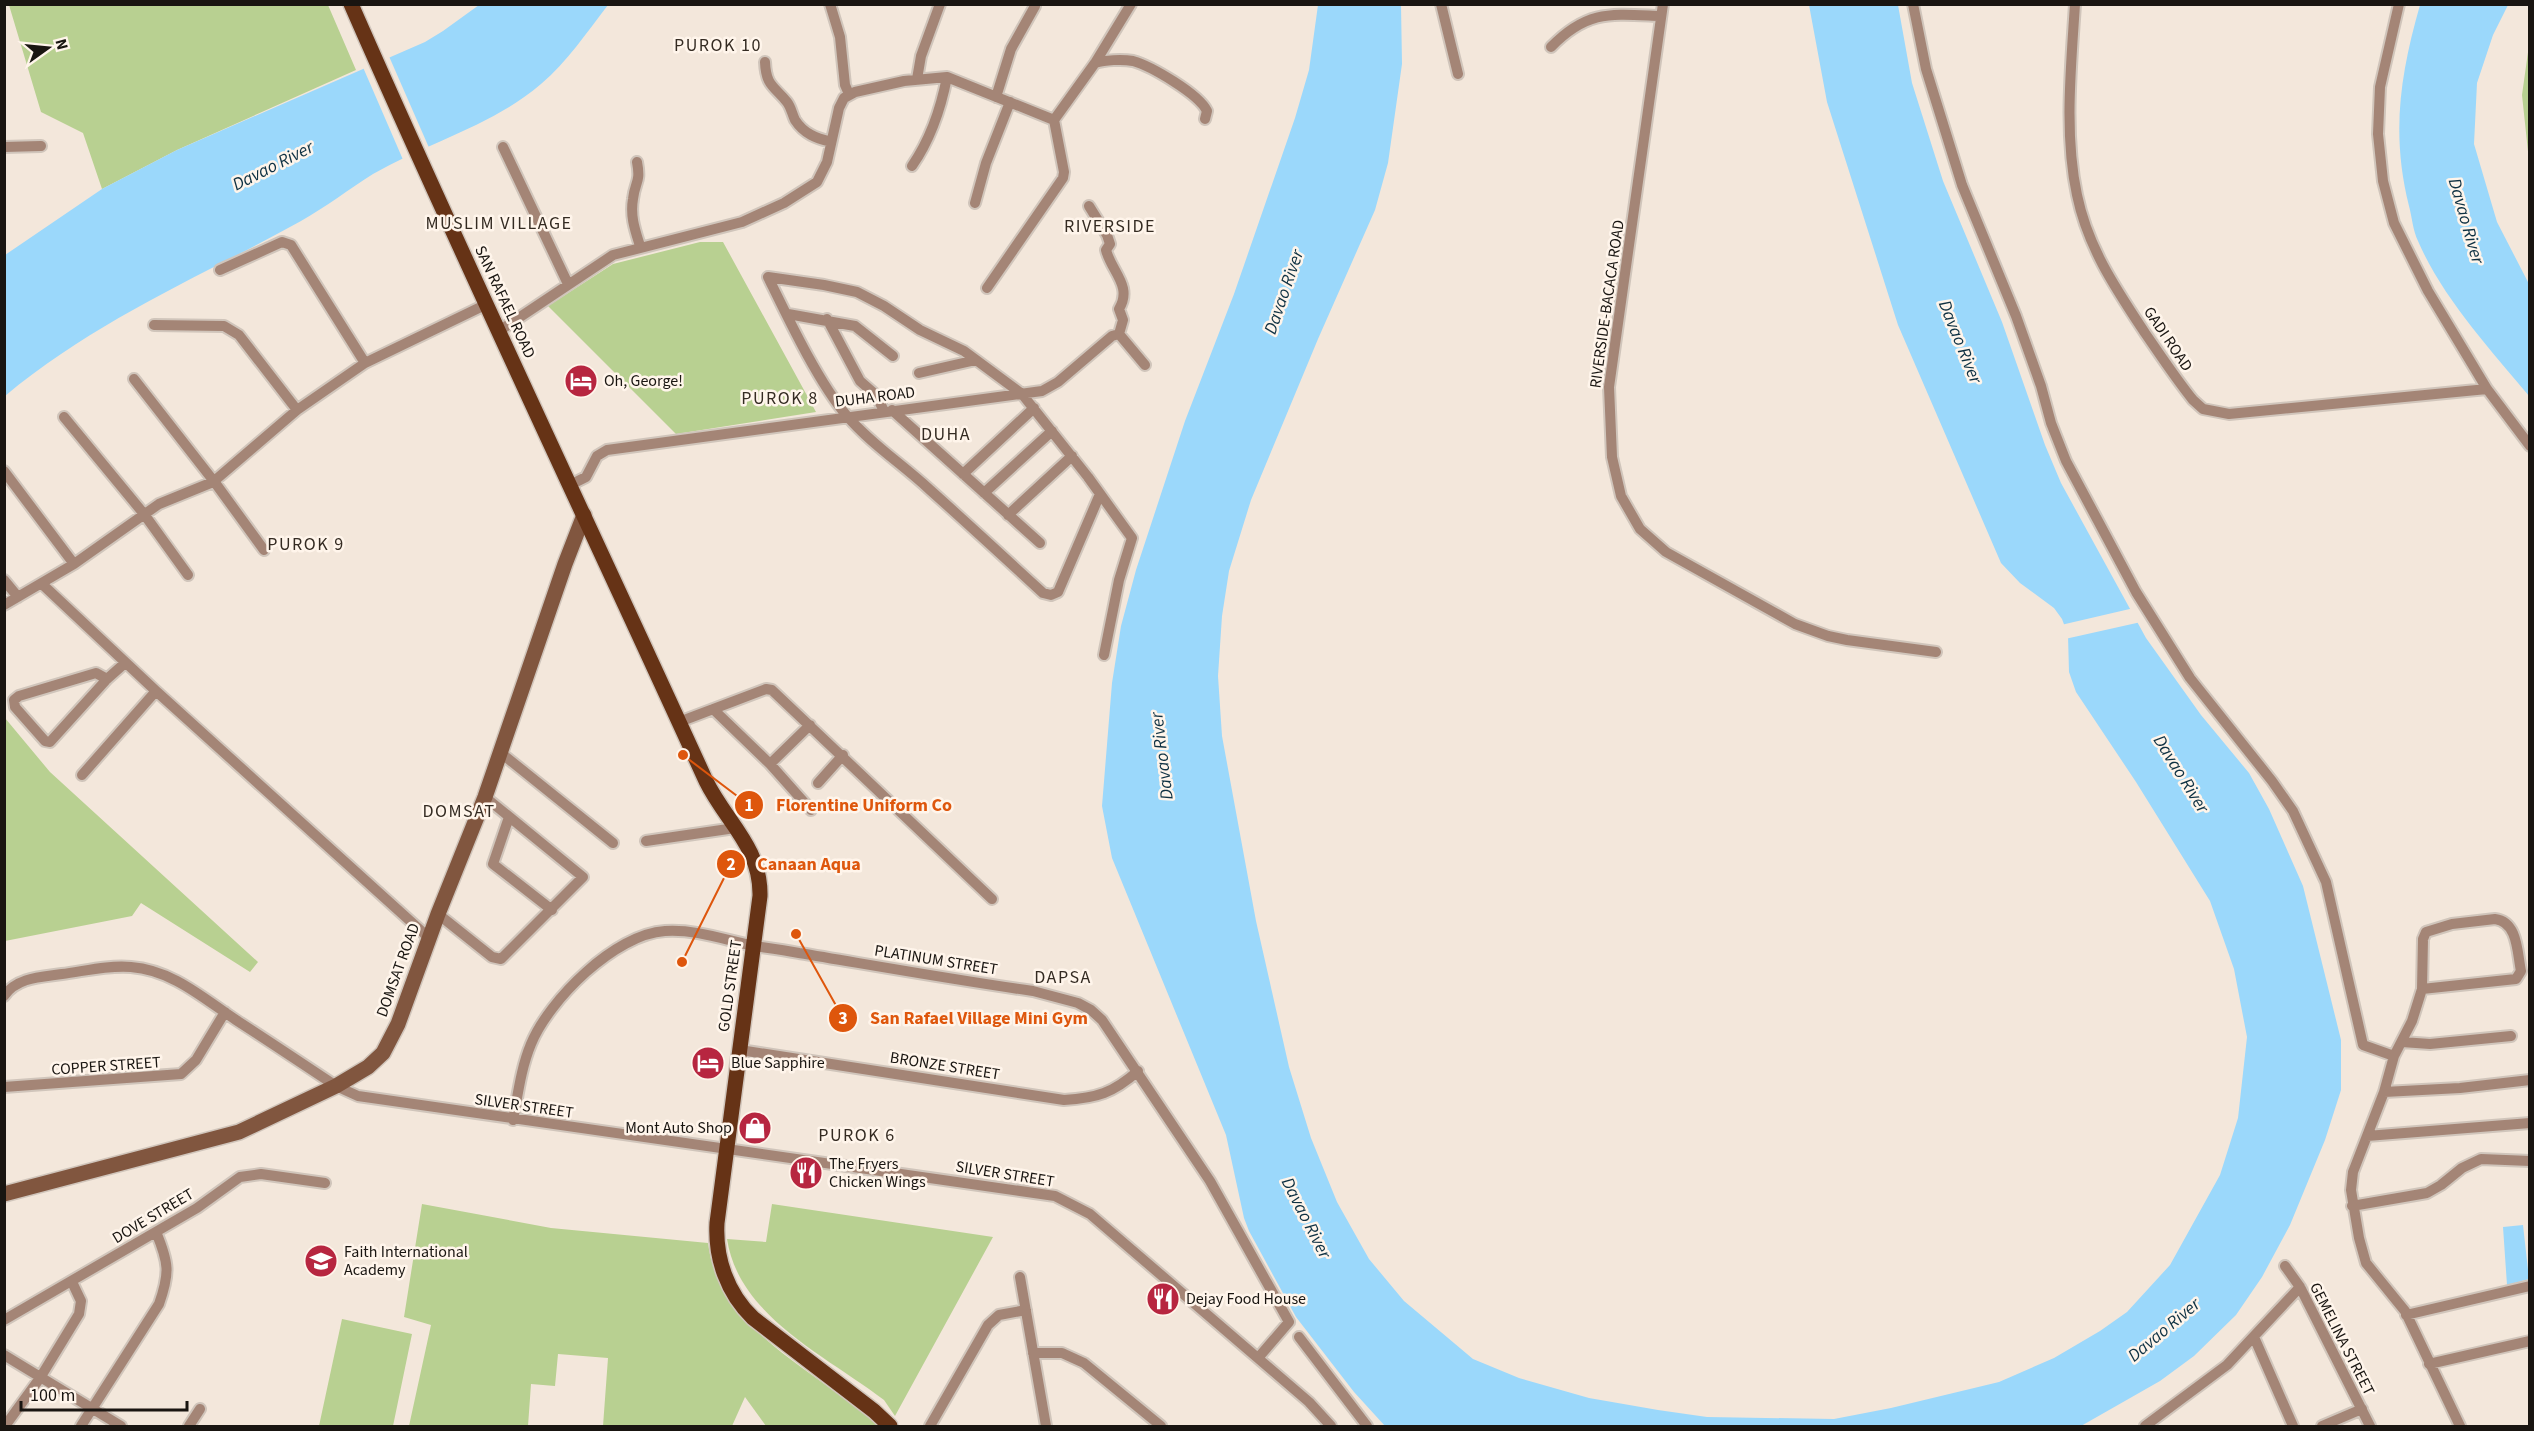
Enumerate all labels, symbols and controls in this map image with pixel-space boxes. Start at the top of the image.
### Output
north arrow [18,18,78,78]
district label: PUROK 10 [674,33,762,58]
text: N [50,36,74,52]
water label: Davao River [228,135,319,197]
water label: Davao River [2442,175,2490,267]
district label: MUSLIM VILLAGE [425,211,573,236]
district label: RIVERSIDE [1064,214,1156,239]
street label: RIVERSIDE-BACACA ROAD [1584,218,1630,390]
street label: SAN RAFAEL ROAD [469,242,541,362]
water label: Davao River [1258,246,1310,338]
water label: Davao River [1932,297,1988,388]
street label: GADI ROAD [2138,302,2198,376]
hotel icon: Oh, George! [563,363,599,399]
place label: Oh, George! [604,370,683,392]
street label: DUHA ROAD [834,381,916,413]
district label: PUROK 8 [741,386,819,411]
district label: DUHA [921,422,971,447]
district label: PUROK 9 [267,532,345,557]
water label: Davao River [1144,710,1180,801]
water label: Davao River [2147,730,2215,819]
callout: Florentine Uniform Co [734,787,964,823]
text: 1 [744,793,754,818]
text: Florentine Uniform Co [776,793,952,818]
district label: DOMSAT [422,799,496,824]
callout: Canaan Aqua [716,846,873,882]
text: 2 [726,852,736,877]
text: Canaan Aqua [757,852,861,877]
street label: DOMSAT ROAD [371,920,425,1020]
street label: GOLD STREET [713,938,747,1033]
street label: PLATINUM STREET [873,939,1000,981]
district label: DAPSA [1034,965,1092,990]
callout: San Rafael Village Mini Gym [828,1000,1100,1036]
text: 3 [838,1006,848,1031]
text: San Rafael Village Mini Gym [870,1006,1088,1031]
hotel icon: Blue Sapphire [690,1045,726,1081]
street label: BRONZE STREET [888,1046,1002,1086]
street label: COPPER STREET [51,1051,162,1081]
place label: Blue Sapphire [731,1052,825,1074]
street label: SILVER STREET [473,1088,575,1124]
shop icon: Mont Auto Shop [737,1110,773,1146]
place label: Mont Auto Shop [625,1117,732,1139]
district label: PUROK 6 [818,1123,896,1148]
place label: The Fryers Chicken Wings [829,1153,926,1193]
restaurant icon: The Fryers Chicken Wings [788,1155,824,1191]
street label: SILVER STREET [954,1155,1056,1193]
water label: Davao River [1275,1173,1337,1264]
street label: DOVE STREET [108,1183,198,1249]
place label: Faith International Academy [344,1241,468,1281]
school or university icon: Faith International Academy [303,1243,339,1279]
street label: GEMELINA STREET [2304,1279,2380,1400]
restaurant icon: Dejay Food House [1145,1281,1181,1317]
place label: Dejay Food House [1186,1288,1306,1310]
water label: Davao River [2122,1292,2206,1368]
scale bar [21,1374,188,1412]
text: 100 m [30,1383,75,1408]

